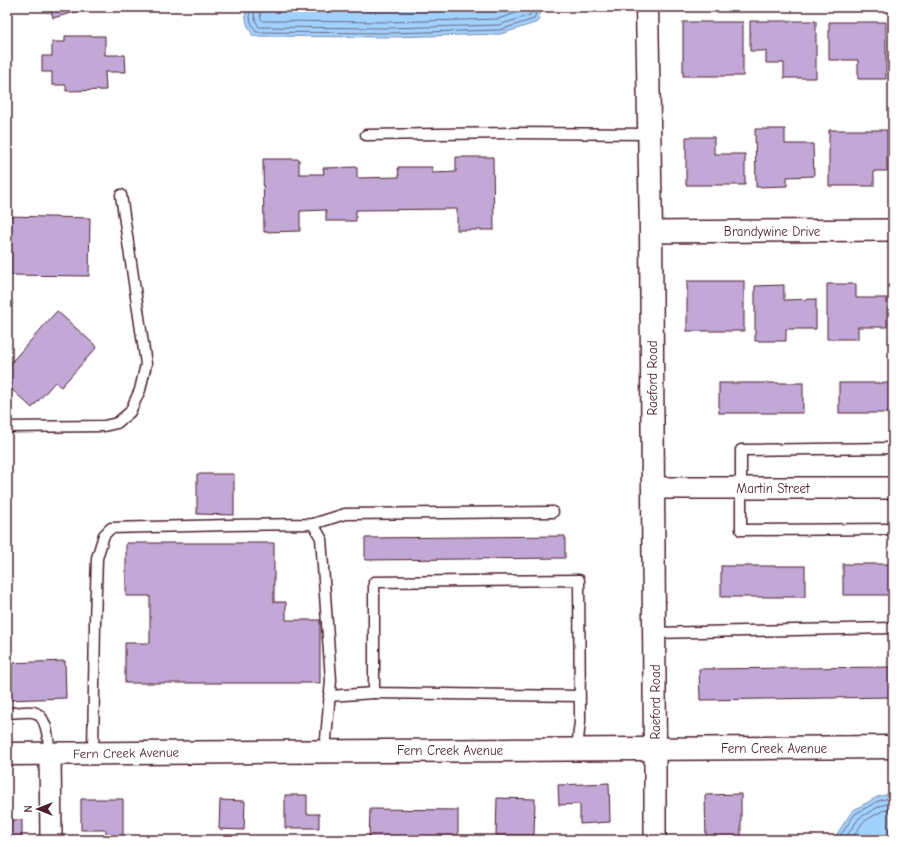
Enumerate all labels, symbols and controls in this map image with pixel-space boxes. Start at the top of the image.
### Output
street label: Brandywine Drive [724,224,821,239]
street label: Raeford Road [645,340,660,416]
street label: Martin Street [736,481,811,496]
street label: Raeford Road [648,664,663,740]
street label: Fern Creek Avenue [721,741,828,756]
street label: Fern Creek Avenue [397,743,504,758]
street label: Fern Creek Avenue [73,745,180,761]
north arrow [18,789,58,829]
text: N [22,805,35,813]

